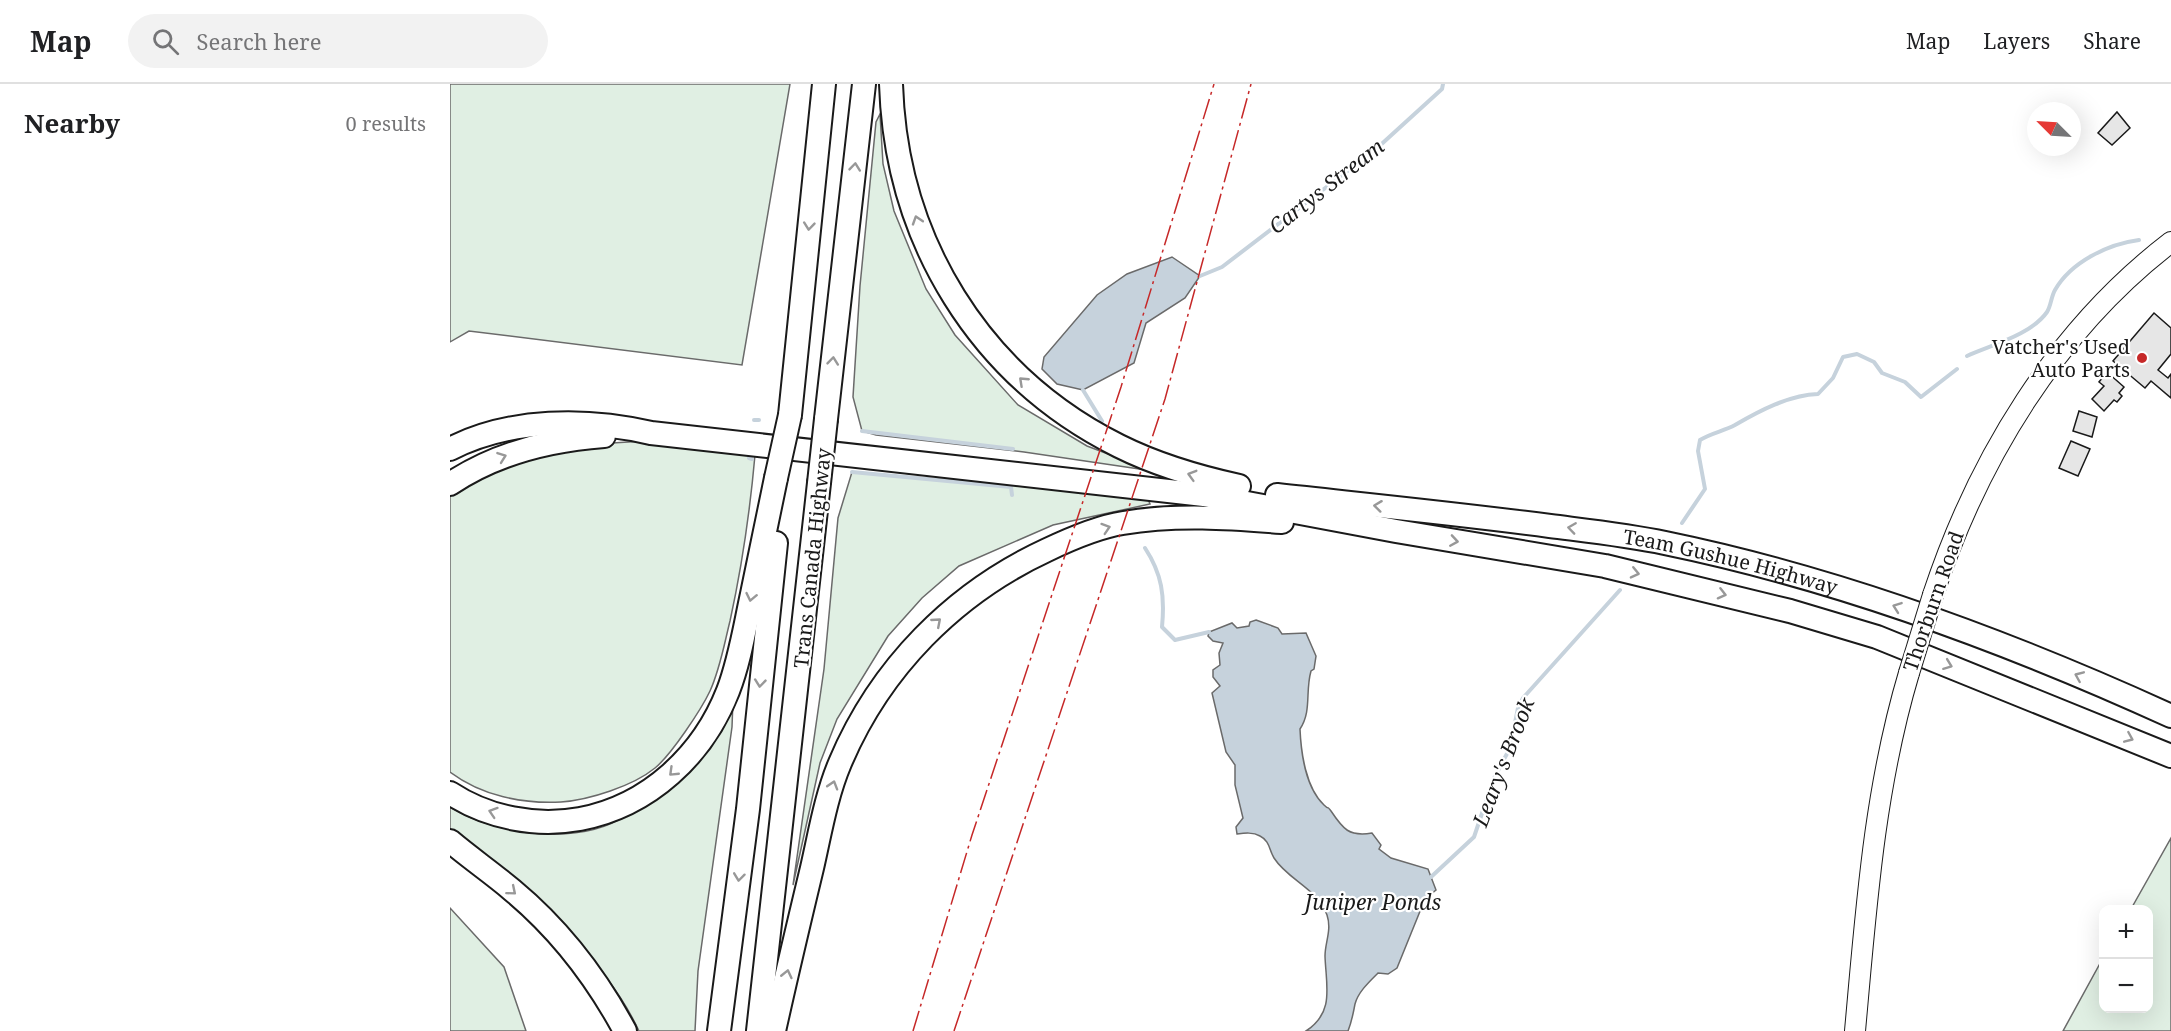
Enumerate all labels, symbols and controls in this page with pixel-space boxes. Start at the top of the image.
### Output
search box [128,14,548,68]
text: Map [30,22,92,60]
icon: search [149,25,182,58]
text: Search here [197,26,321,56]
text: Map [1906,27,1950,55]
text: Layers [1983,27,2050,55]
text: Share [2083,27,2141,55]
north arrow [2027,102,2081,156]
text: Nearby [24,105,120,141]
text: 0 results [346,110,426,137]
water label: Cartys Stream [1263,132,1390,240]
one-way arrow [848,163,861,172]
one-way arrow [912,215,925,226]
one-way arrow [803,221,816,230]
place label: Vatcher's Used Auto Parts [1992,333,2130,383]
marker: Vatcher's Used Auto Parts [2135,351,2149,365]
one-way arrow [826,356,839,365]
one-way arrow [1019,377,1029,388]
street label: Trans Canada Highway [787,446,837,669]
one-way arrow [496,452,507,465]
one-way arrow [1187,469,1197,482]
one-way arrow [1373,500,1383,513]
street label: Team Gushue Highway [1622,522,1842,600]
one-way arrow [1100,523,1111,535]
one-way arrow [1567,523,1576,535]
street label: Thorburn Road [1896,527,1970,675]
one-way arrow [1449,534,1459,546]
one-way arrow [1630,566,1640,579]
one-way arrow [1717,587,1727,600]
one-way arrow [745,592,758,602]
one-way arrow [1892,601,1902,614]
one-way arrow [930,619,941,630]
one-way arrow [1942,658,1953,670]
one-way arrow [2074,671,2085,683]
one-way arrow [755,678,767,688]
water label: Leary's Brook [1465,693,1541,831]
one-way arrow [2123,731,2134,743]
one-way arrow [670,764,681,775]
one-way arrow [826,780,838,791]
one-way arrow [488,807,499,820]
one-way arrow [734,872,746,881]
one-way arrow [506,883,517,894]
water label: Juniper Ponds [1301,888,1441,916]
map controls [2099,905,2153,1013]
button: + [2099,905,2153,959]
button: − [2099,959,2153,1013]
one-way arrow [780,969,793,979]

